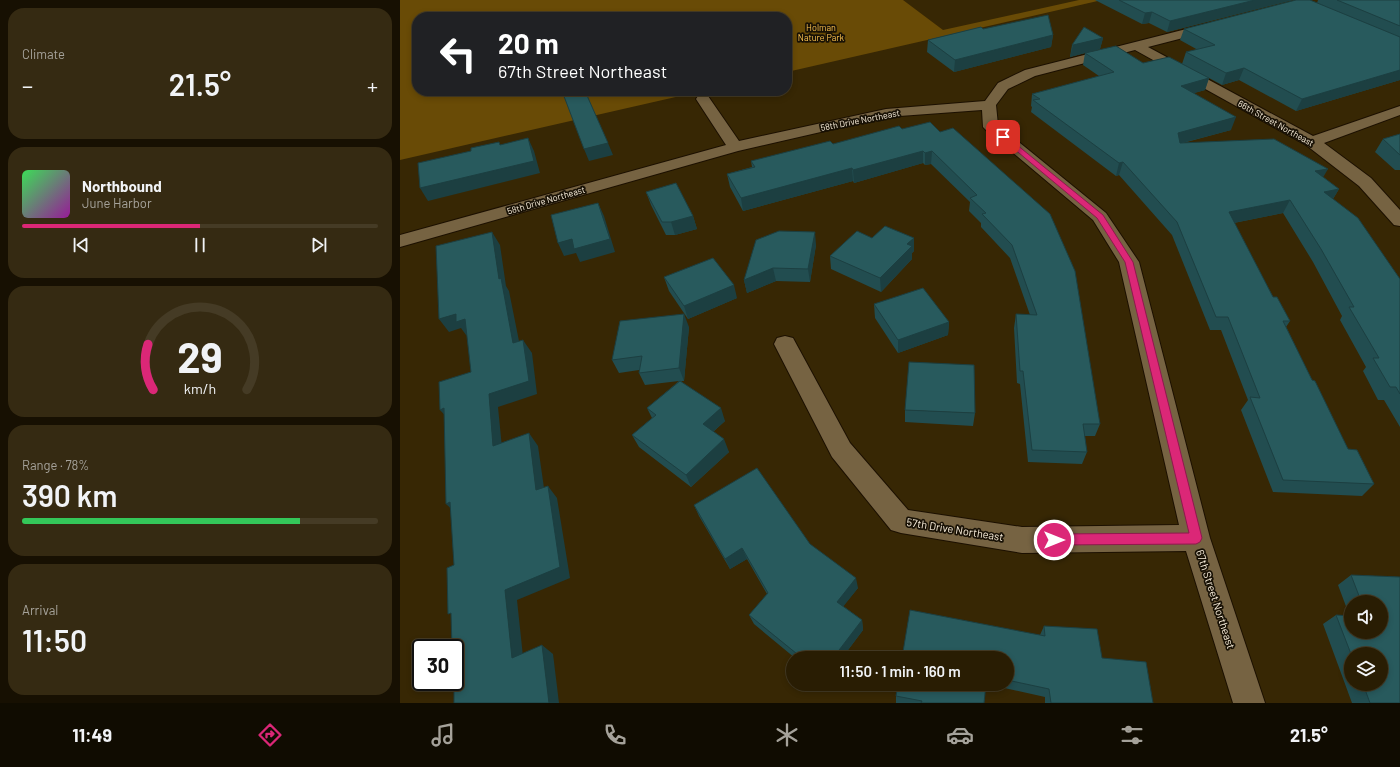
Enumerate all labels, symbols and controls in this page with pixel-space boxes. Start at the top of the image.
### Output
park label: Holman Nature Park [798,22,845,43]
text: 20 m [498,26,559,60]
icon: left [432,28,484,80]
text: Climate [22,46,65,62]
text: 67th Street Northeast [498,60,667,82]
text: 21.5° [169,66,231,102]
text: − [22,72,33,98]
text: + [367,72,378,98]
street label: 66th Street Northeast [1236,98,1316,148]
street label: 58th Drive Northeast [819,107,901,133]
pin [986,120,1020,154]
icon: arrive [992,126,1014,148]
text: Northbound [82,177,162,195]
street label: 58th Drive Northeast [506,184,586,216]
text: June Harbor [82,195,152,211]
icon: previous [70,234,92,256]
icon: pause [189,234,211,256]
icon: next [308,234,330,256]
text: 29 [177,330,223,380]
text: km/h [184,379,216,396]
text: Range · 78% [22,457,89,473]
text: 390 km [22,477,117,513]
street label: 57th Drive Northeast [906,515,1004,543]
position arrow [1033,519,1075,561]
street label: 67th Street Northeast [1194,548,1238,650]
map controls [1344,595,1388,691]
button: sound [1344,595,1388,639]
text: Arrival [22,602,58,618]
text: 11:50 [22,622,87,658]
speed limit sign: 30 [412,639,464,691]
button: layers [1344,647,1388,691]
text: 11:50 · 1 min · 160 m [839,662,961,680]
icon: directions [256,721,284,749]
icon: music [429,721,457,749]
icon: phone [601,721,629,749]
icon: climate [773,721,801,749]
icon: car [946,721,974,749]
icon: filters [1118,721,1146,749]
text: 11:49 [72,724,112,746]
text: 21.5° [1290,724,1328,746]

